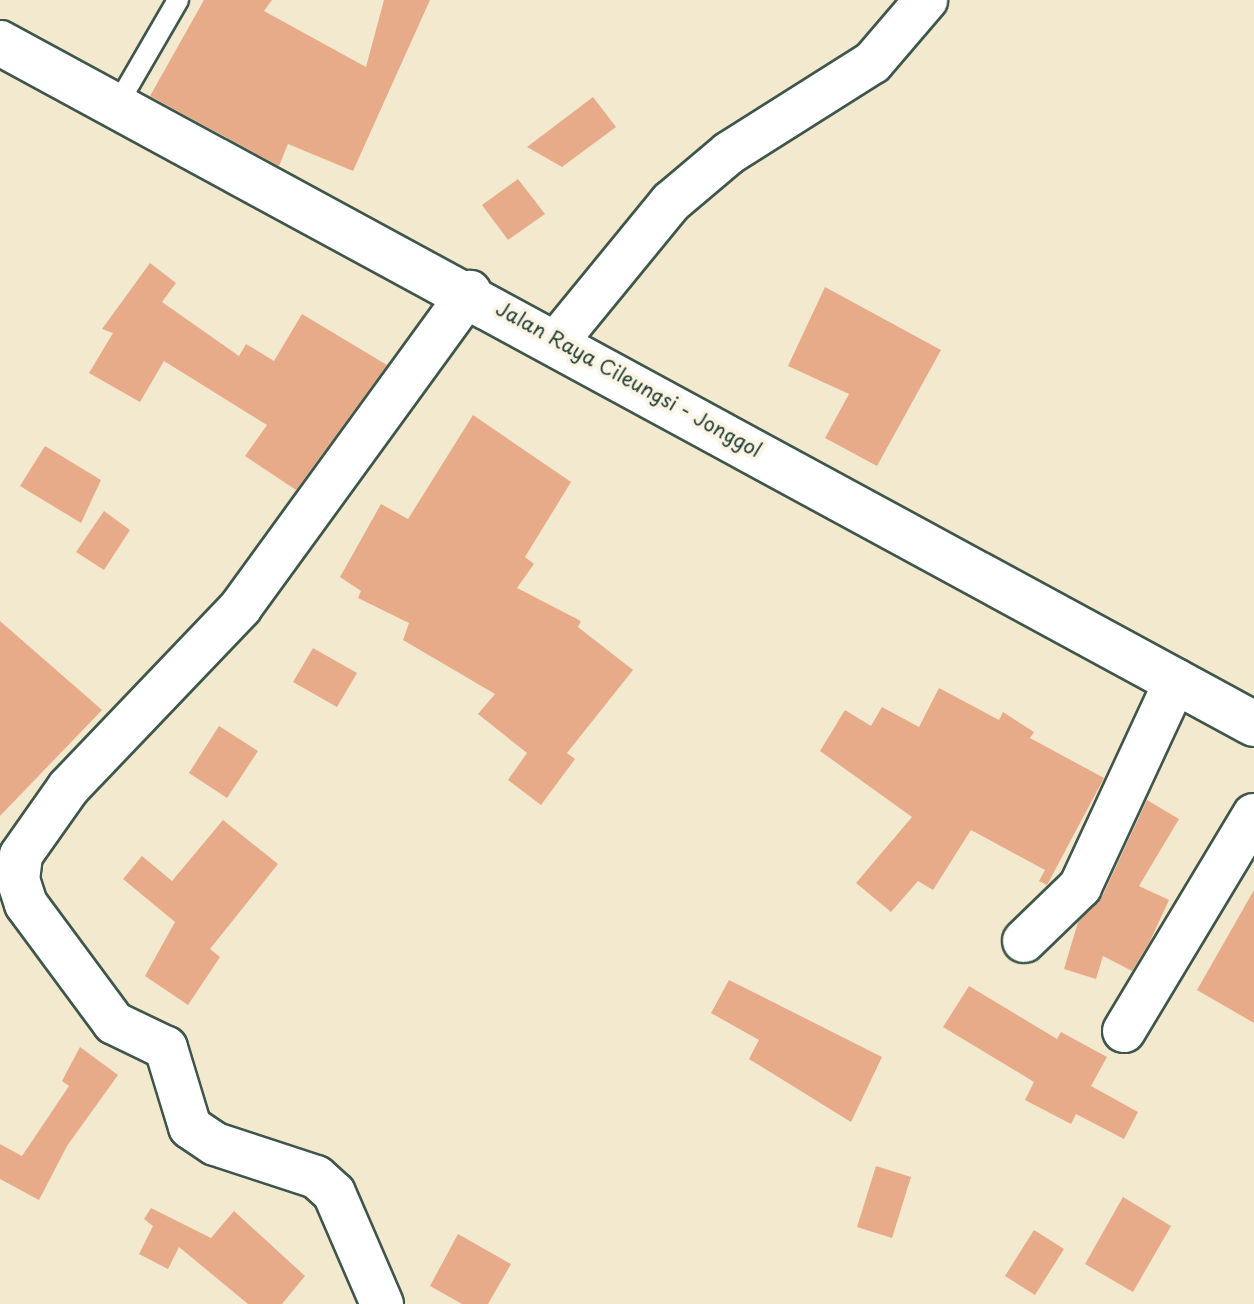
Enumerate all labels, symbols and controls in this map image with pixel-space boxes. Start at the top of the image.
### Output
street label: Jalan Raya Cileungsi - Jonggol [492,296,766,462]

